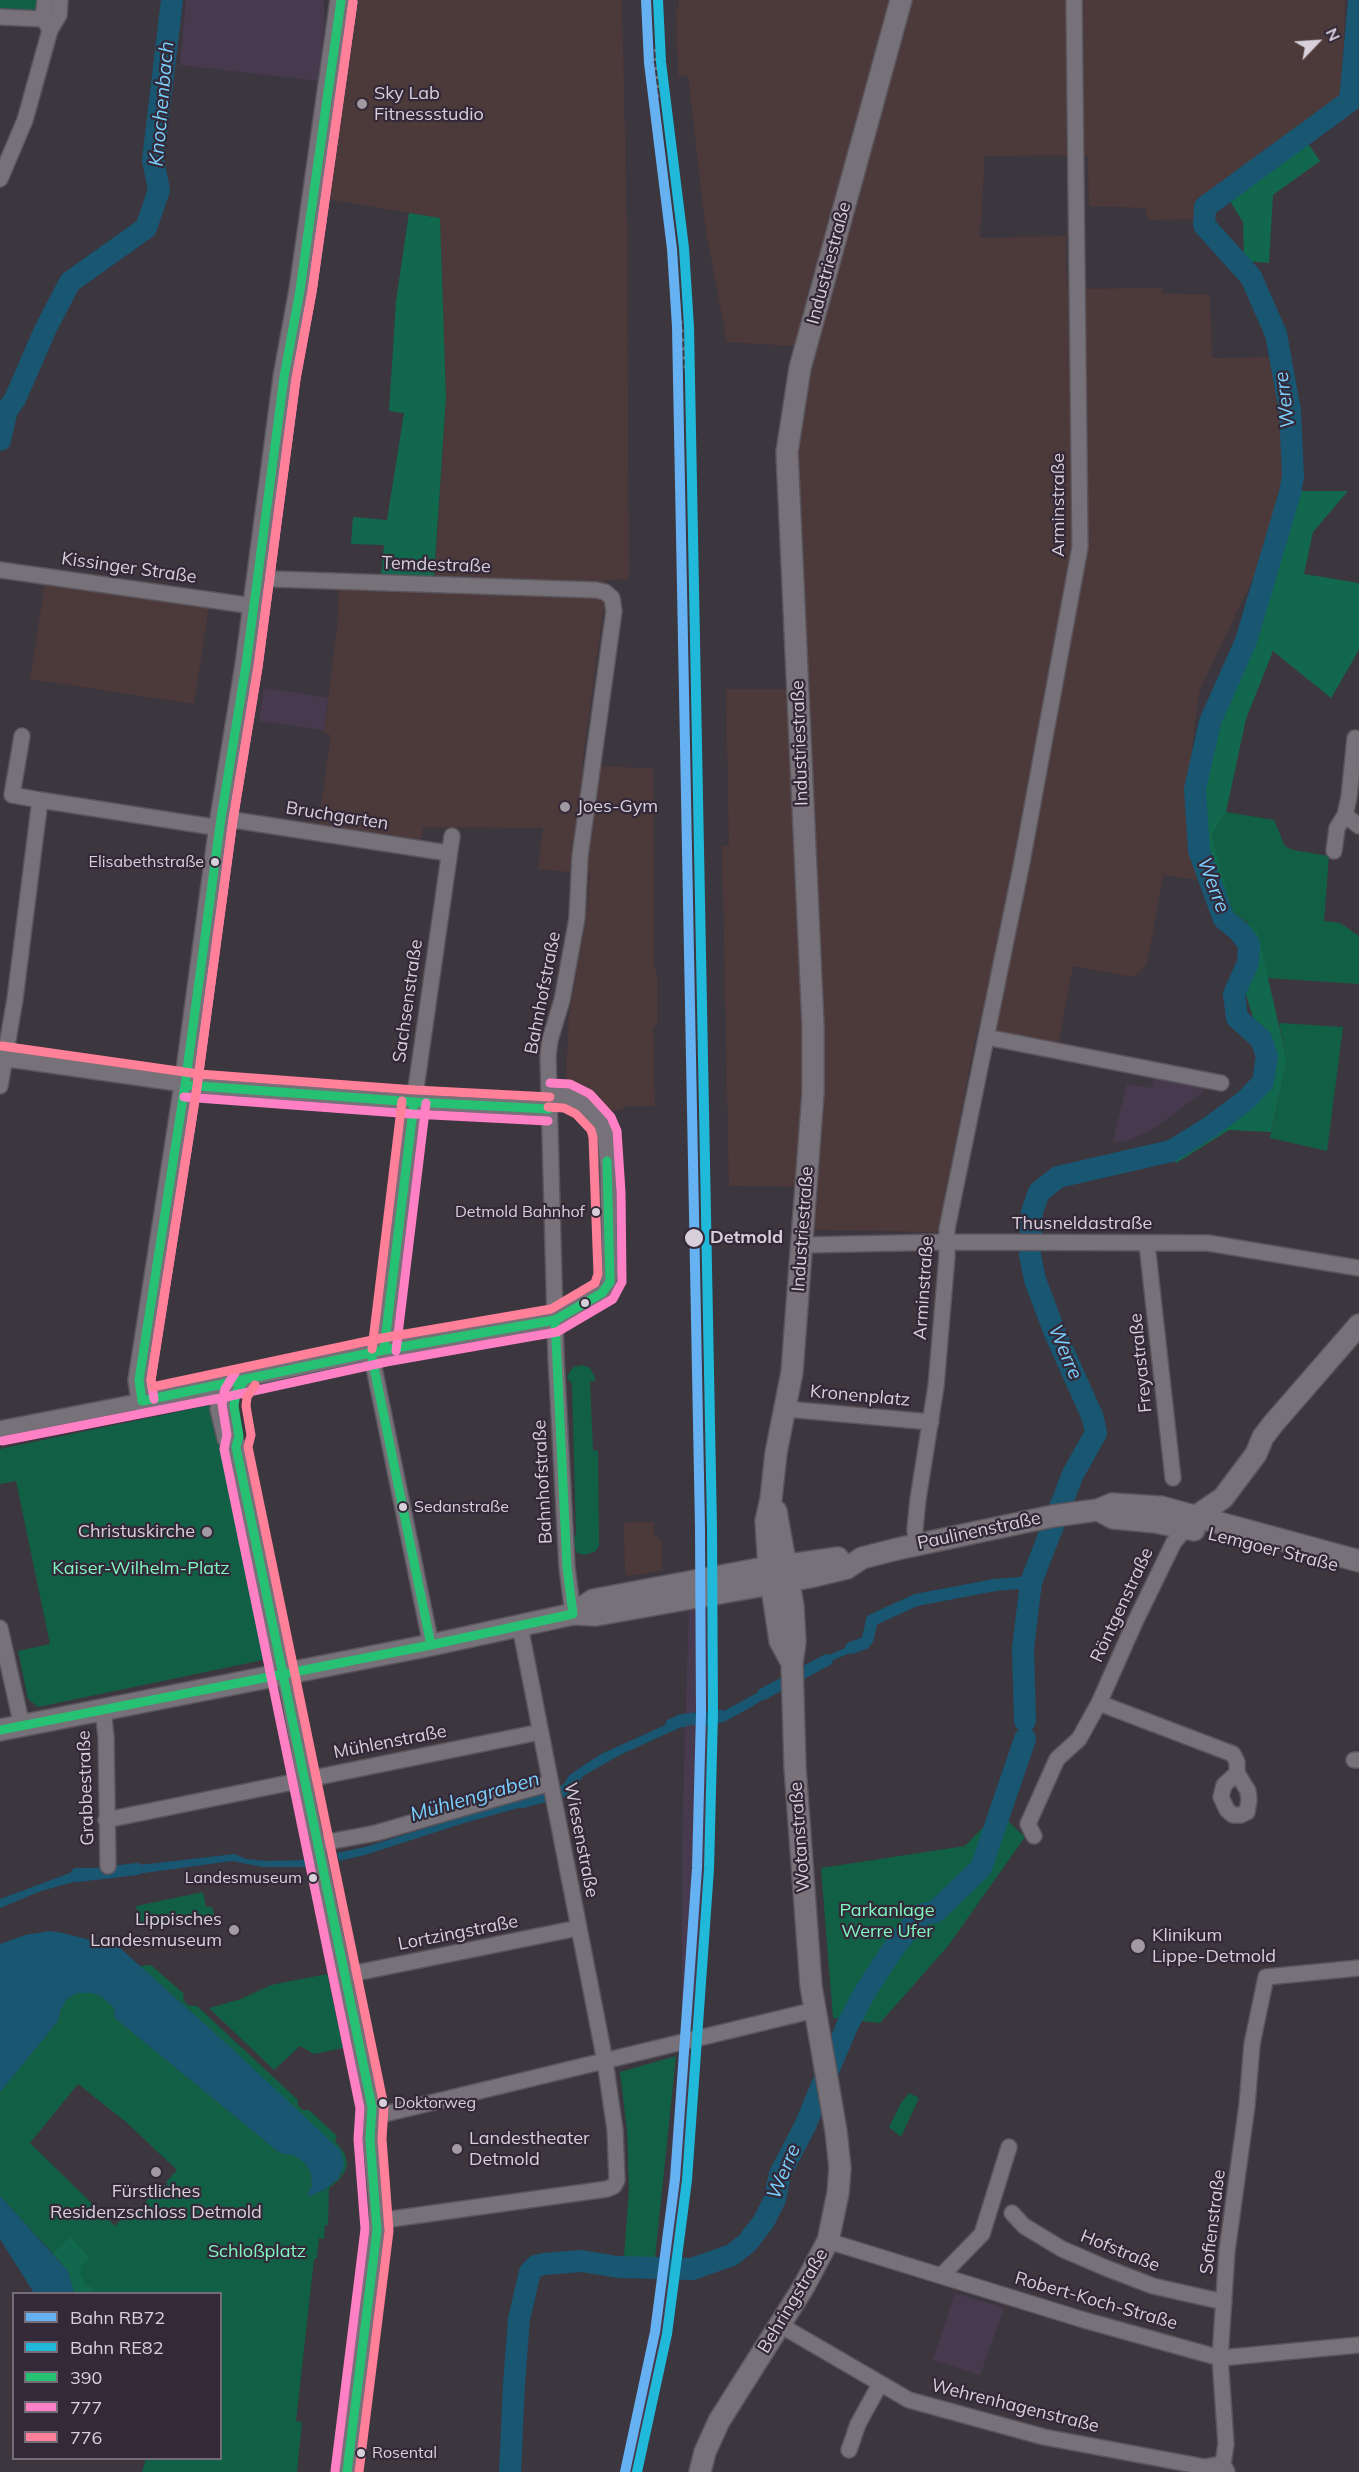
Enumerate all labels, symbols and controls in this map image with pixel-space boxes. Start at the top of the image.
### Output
north arrow [1287,12,1347,72]
text: N [1322,25,1345,44]
water label: Knochenbach [145,40,179,168]
place label: Sky Lab Fitnessstudio [374,83,484,125]
marker: Sky Lab Fitnessstudio [355,97,369,111]
street label: Industriestraße [802,199,856,327]
water label: Werre [1270,370,1300,430]
street label: Arminstraße [1048,453,1070,557]
street label: Kissinger Straße [60,548,198,588]
street label: Temdestraße [381,552,491,578]
street label: Industriestraße [787,680,813,806]
place label: Joes-Gym [577,796,658,818]
street label: Bruchgarten [284,797,390,835]
marker: Joes-Gym [558,800,572,814]
place label: Elisabethstraße [89,852,204,872]
water label: Werre [1192,854,1234,916]
marker: Elisabethstraße [209,856,221,868]
street label: Bahnhofstraße [521,930,565,1056]
street label: Sachsenstraße [389,938,427,1064]
street label: Industriestraße [788,1166,818,1292]
place label: Detmold Bahnhof [455,1202,585,1222]
marker: Detmold Bahnhof [590,1206,602,1218]
street label: Thusneldastraße [1012,1213,1152,1235]
marker: Detmold [683,1227,705,1249]
place label: Detmold [710,1227,783,1249]
street label: Arminstraße [910,1235,938,1341]
unlabelled marker [579,1297,591,1309]
street label: Freyastraße [1125,1312,1157,1414]
water label: Werre [1043,1321,1087,1383]
street label: Kronenplatz [809,1381,911,1411]
street label: Bahnhofstraße [529,1419,557,1545]
place label: Sedanstraße [414,1497,509,1517]
marker: Sedanstraße [397,1501,409,1513]
street label: Paulinenstraße [915,1507,1043,1555]
place label: Christuskirche [78,1521,195,1543]
street label: Lemgoer Straße [1206,1523,1340,1577]
marker: Christuskirche [200,1525,214,1539]
street label: Röntgenstraße [1086,1544,1158,1666]
park label: Kaiser-Wilhelm-Platz [52,1558,230,1580]
street label: Mühlenstraße [332,1720,448,1764]
street label: Grabbestraße [73,1730,99,1846]
water label: Mühlengraben [407,1767,543,1827]
street label: Wiesenstraße [559,1781,603,1899]
street label: Wotanstraße [785,1781,815,1893]
place label: Landesmuseum [185,1868,302,1888]
marker: Landesmuseum [307,1872,319,1884]
park label: Parkanlage Werre Ufer [840,1900,934,1942]
place label: Lippisches Landesmuseum [90,1909,222,1952]
street label: Lortzingstraße [396,1911,520,1955]
marker: Lippisches Landesmuseum [227,1923,241,1937]
place label: Klinikum Lippe-Detmold [1152,1925,1276,1968]
marker: Klinikum Lippe-Detmold [1129,1937,1147,1955]
place label: Doktorweg [394,2093,476,2113]
marker: Doktorweg [377,2097,389,2109]
place label: Landestheater Detmold [469,2128,590,2170]
water label: Werre [762,2141,806,2203]
marker: Landestheater Detmold [450,2142,464,2156]
marker: Fürstliches Residenzschloss Detmold [149,2165,163,2179]
street label: Sofienstraße [1196,2168,1230,2276]
place label: Fürstliches Residenzschloss Detmold [50,2181,262,2224]
street label: Hofstraße [1077,2225,1163,2277]
park label: Schloßplatz [208,2241,306,2263]
street label: Behringstraße [753,2245,833,2357]
street label: Robert-Koch-Straße [1012,2267,1180,2335]
legend [12,2292,222,2460]
text: Bahn RB72 [70,2306,165,2329]
text: Bahn RE82 [70,2336,163,2359]
text: 390 [70,2366,102,2389]
street label: Wehrenhagenstraße [929,2375,1101,2437]
text: 777 [70,2396,102,2419]
text: 776 [70,2426,102,2449]
place label: Rosental [372,2443,437,2463]
marker: Rosental [355,2447,367,2459]

